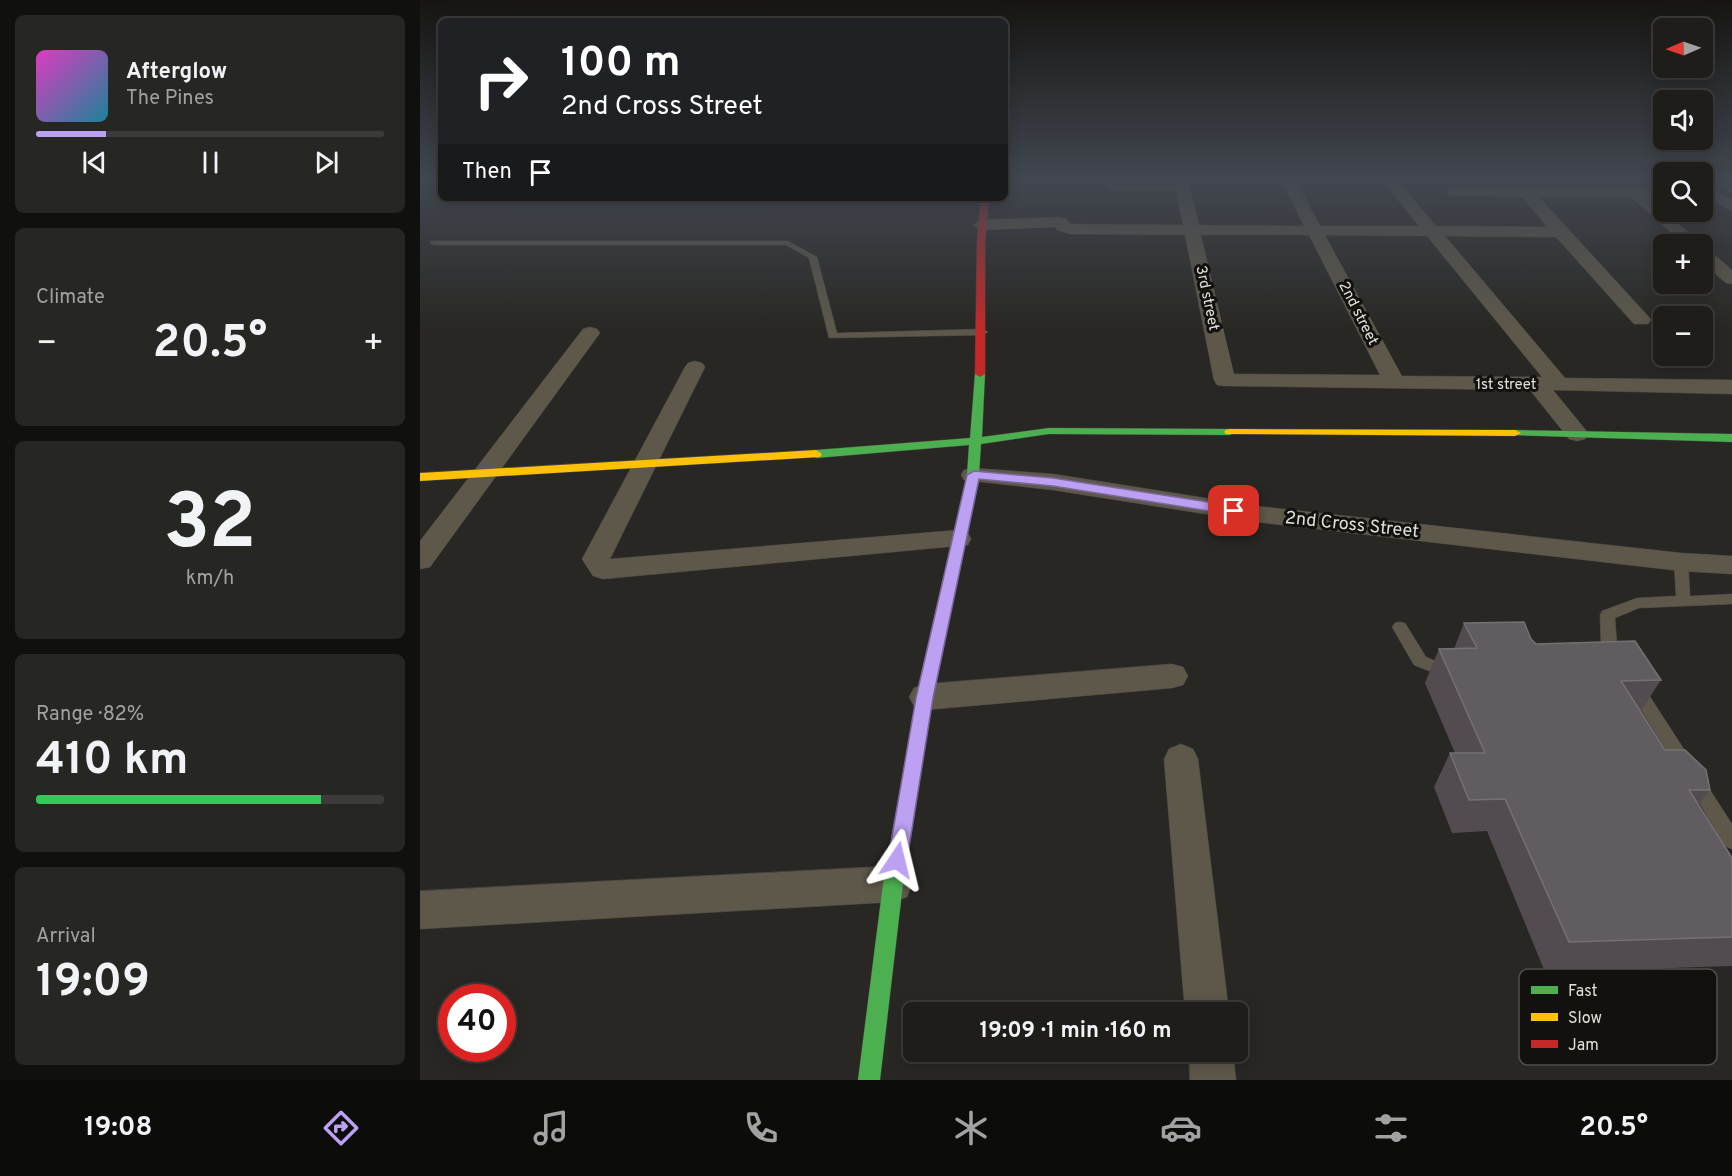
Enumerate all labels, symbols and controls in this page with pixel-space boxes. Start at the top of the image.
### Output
north arrow [1653,18,1713,78]
map controls [1653,18,1713,366]
text: 100 m [561,38,680,91]
icon: right [462,42,540,120]
text: Afterglow [126,59,227,86]
text: The Pines [126,86,214,112]
text: 2nd Cross Street [561,90,763,124]
button: sound [1653,90,1713,150]
icon: previous [78,146,111,179]
icon: pause [194,146,227,179]
icon: next [310,146,343,179]
icon: arrive [524,156,557,189]
text: Then [462,159,512,186]
button: search [1653,162,1713,222]
button: + [1653,234,1713,294]
street label: 3rd street [1190,264,1223,332]
street label: 2nd street [1334,279,1382,349]
text: Climate [36,285,105,311]
button: − [1653,306,1713,366]
text: 20.5° [153,316,267,373]
text: − [36,324,57,366]
text: + [363,324,384,366]
street label: 1st street [1476,376,1536,395]
text: 32 [164,477,256,576]
pin [1208,485,1259,536]
icon: arrive [1217,494,1250,527]
street label: 2nd Cross Street [1284,507,1420,544]
text: km/h [186,566,234,592]
text: Range · 82% [36,702,144,728]
text: 410 km [36,733,188,790]
position arrow [865,828,929,892]
text: Arrival [36,924,96,950]
text: 19:09 [36,955,150,1012]
legend [1519,969,1717,1065]
text: Fast [1568,982,1598,1002]
speed limit sign: 40 [438,984,516,1062]
text: Slow [1568,1009,1602,1029]
text: 19:09 · 1 min · 160 m [979,1018,1172,1045]
text: Jam [1568,1036,1599,1056]
icon: directions [320,1107,362,1149]
icon: music [530,1107,572,1149]
icon: phone [740,1107,782,1149]
icon: climate [950,1107,992,1149]
icon: car [1160,1107,1202,1149]
icon: filters [1370,1107,1412,1149]
text: 19:08 [84,1111,153,1145]
text: 20.5° [1579,1111,1648,1145]

